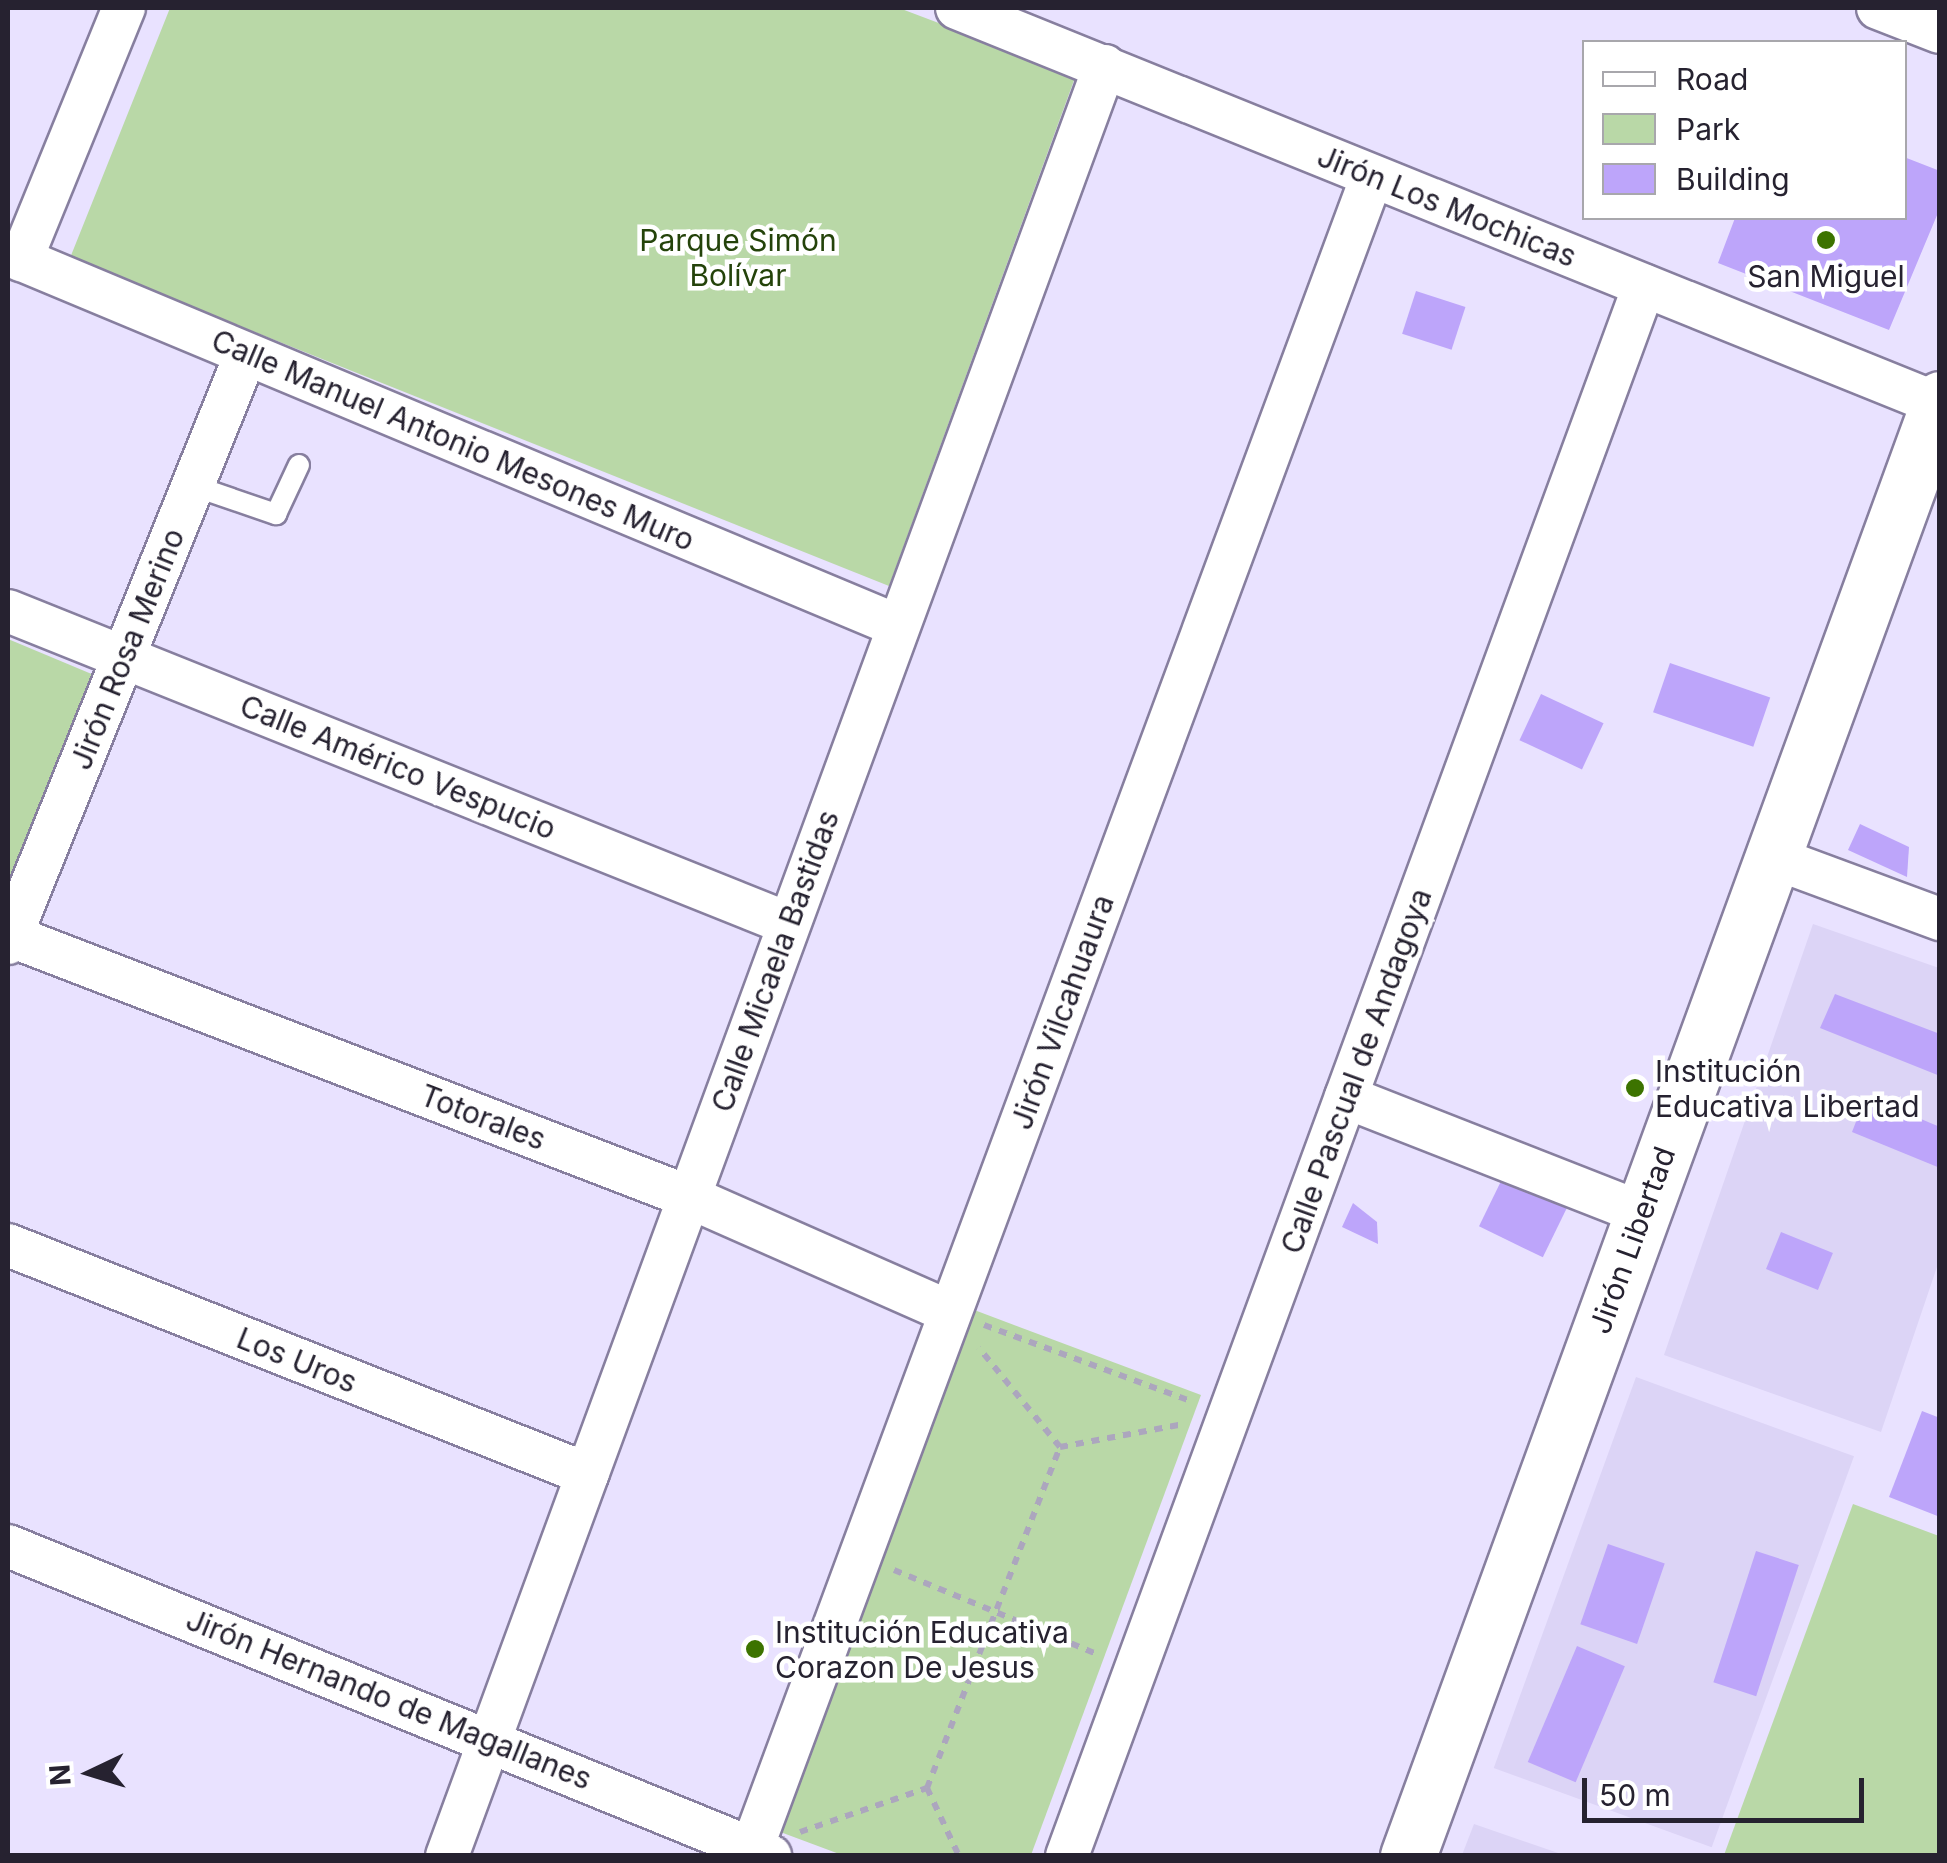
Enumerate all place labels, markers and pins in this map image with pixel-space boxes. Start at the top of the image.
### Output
marker: San Miguel [1813,227,1839,253]
place label: San Miguel [1747,258,1905,294]
place label: Institución Educativa Libertad [1655,1053,1920,1124]
marker: Institución Educativa Libertad [1624,1077,1646,1099]
place label: Institución Educativa Corazon De Jesus [775,1614,1069,1684]
marker: Institución Educativa Corazon De Jesus [744,1638,766,1660]

